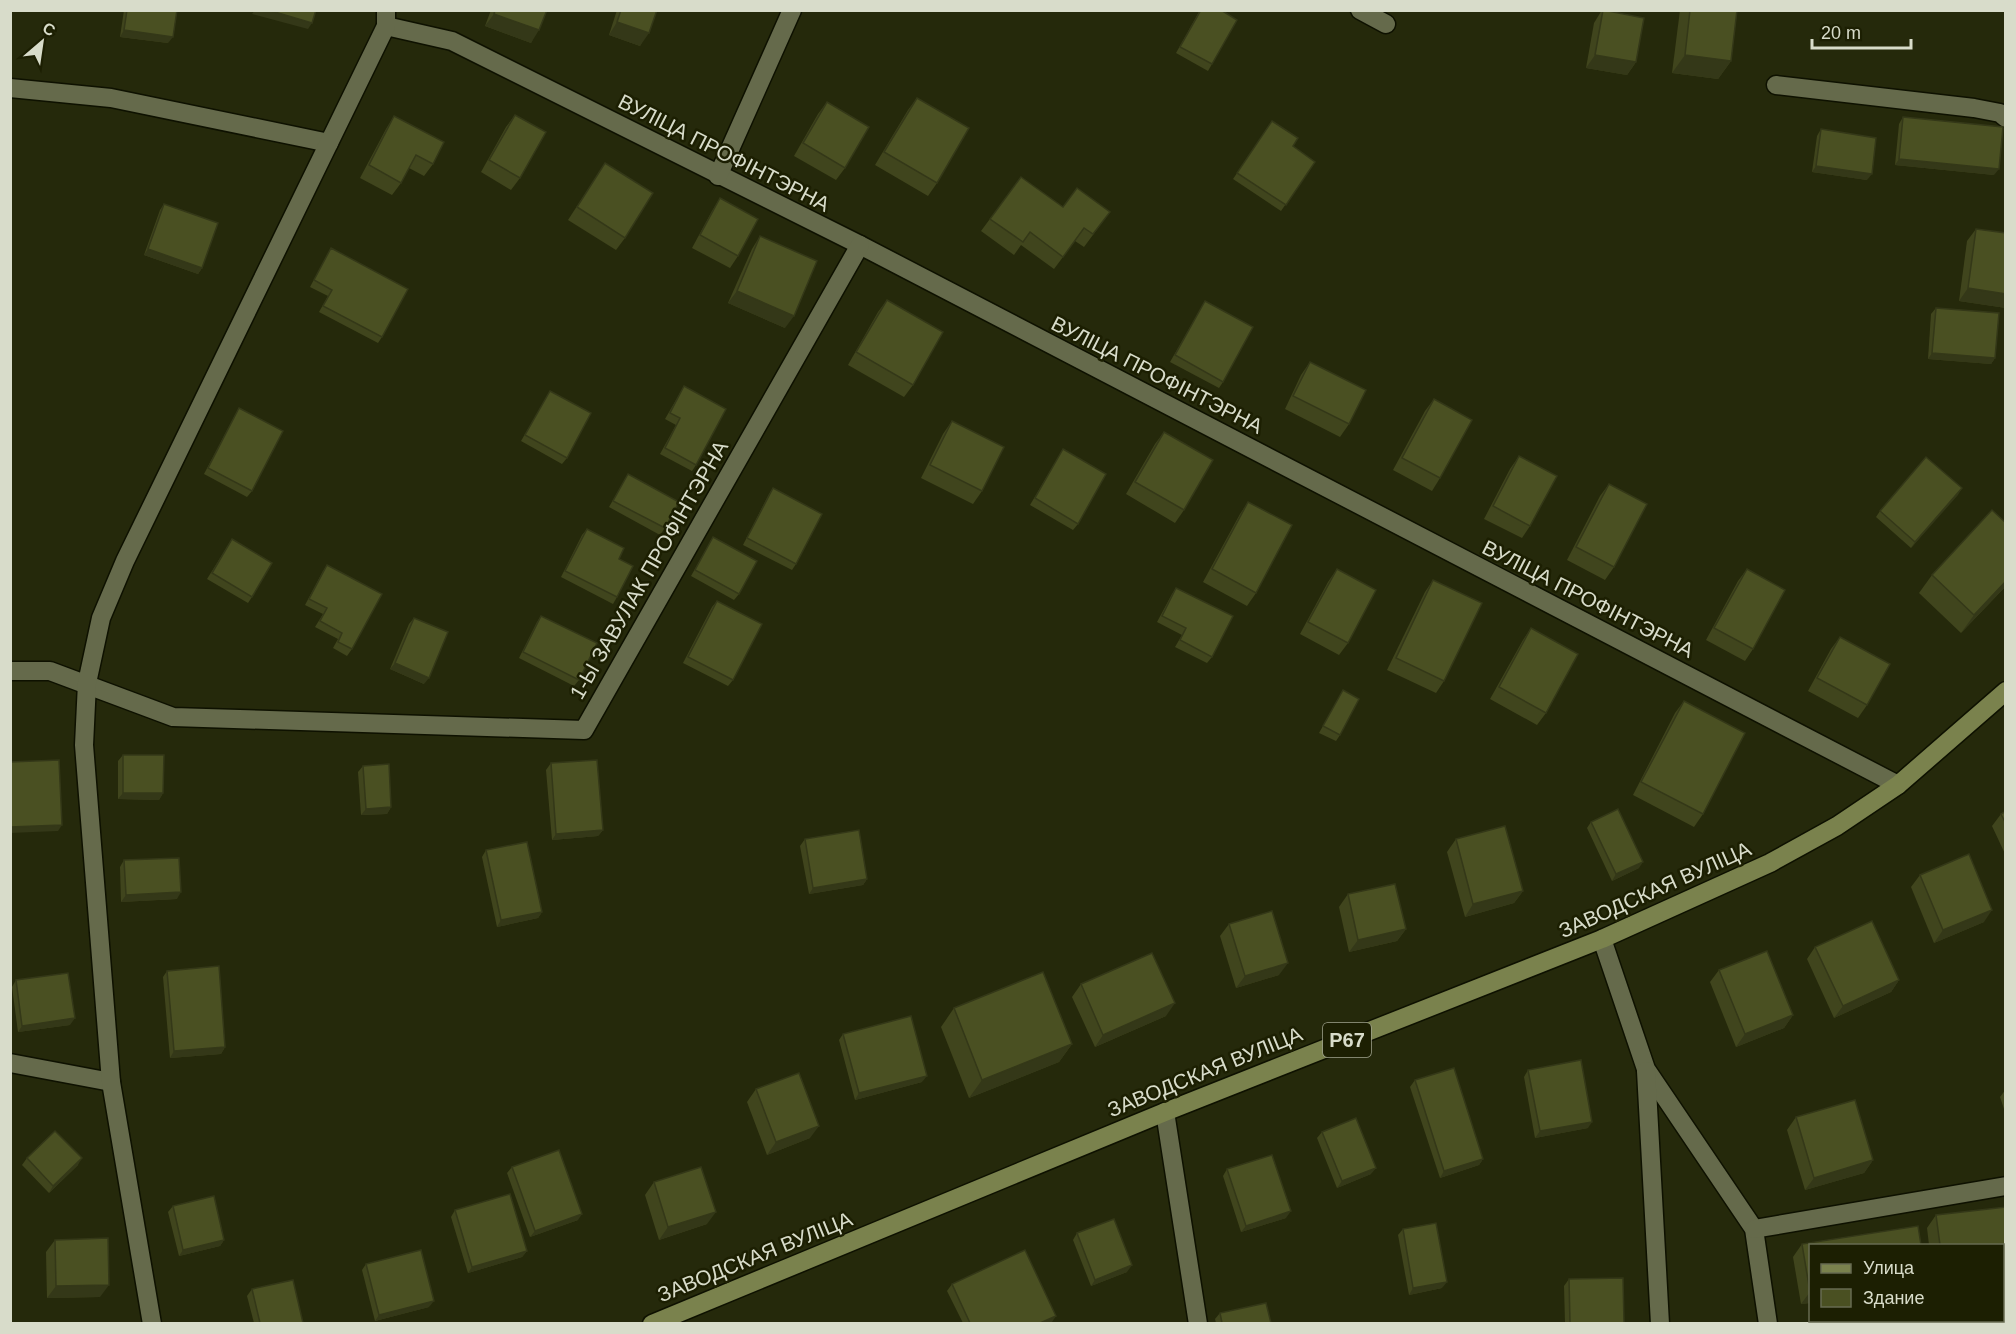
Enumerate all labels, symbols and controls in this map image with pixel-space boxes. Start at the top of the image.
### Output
north arrow [12,12,72,72]
scale bar [1812,12,1911,50]
text: С [40,19,59,40]
text: 20 m [1821,23,1861,43]
street label: ВУЛІЦА ПРОФІНТЭРНА [615,89,834,216]
street label: ВУЛІЦА ПРОФІНТЭРНА [1048,311,1267,438]
street label: 1-Ы ЗАВУЛАК ПРОФІНТЭРНА [565,436,732,703]
street label: ВУЛІЦА ПРОФІНТЭРНА [1479,535,1698,662]
street label: ЗАВОДСКАЯ ВУЛІЦА [1555,837,1754,942]
street label: ЗАВОДСКАЯ ВУЛІЦА [1104,1022,1305,1121]
road number: Р67 [1323,1023,1371,1057]
street label: ЗАВОДСКАЯ ВУЛІЦА [654,1207,855,1306]
legend [1809,1244,2004,1322]
text: Улица [1863,1258,1915,1278]
text: Здание [1863,1288,1924,1308]

